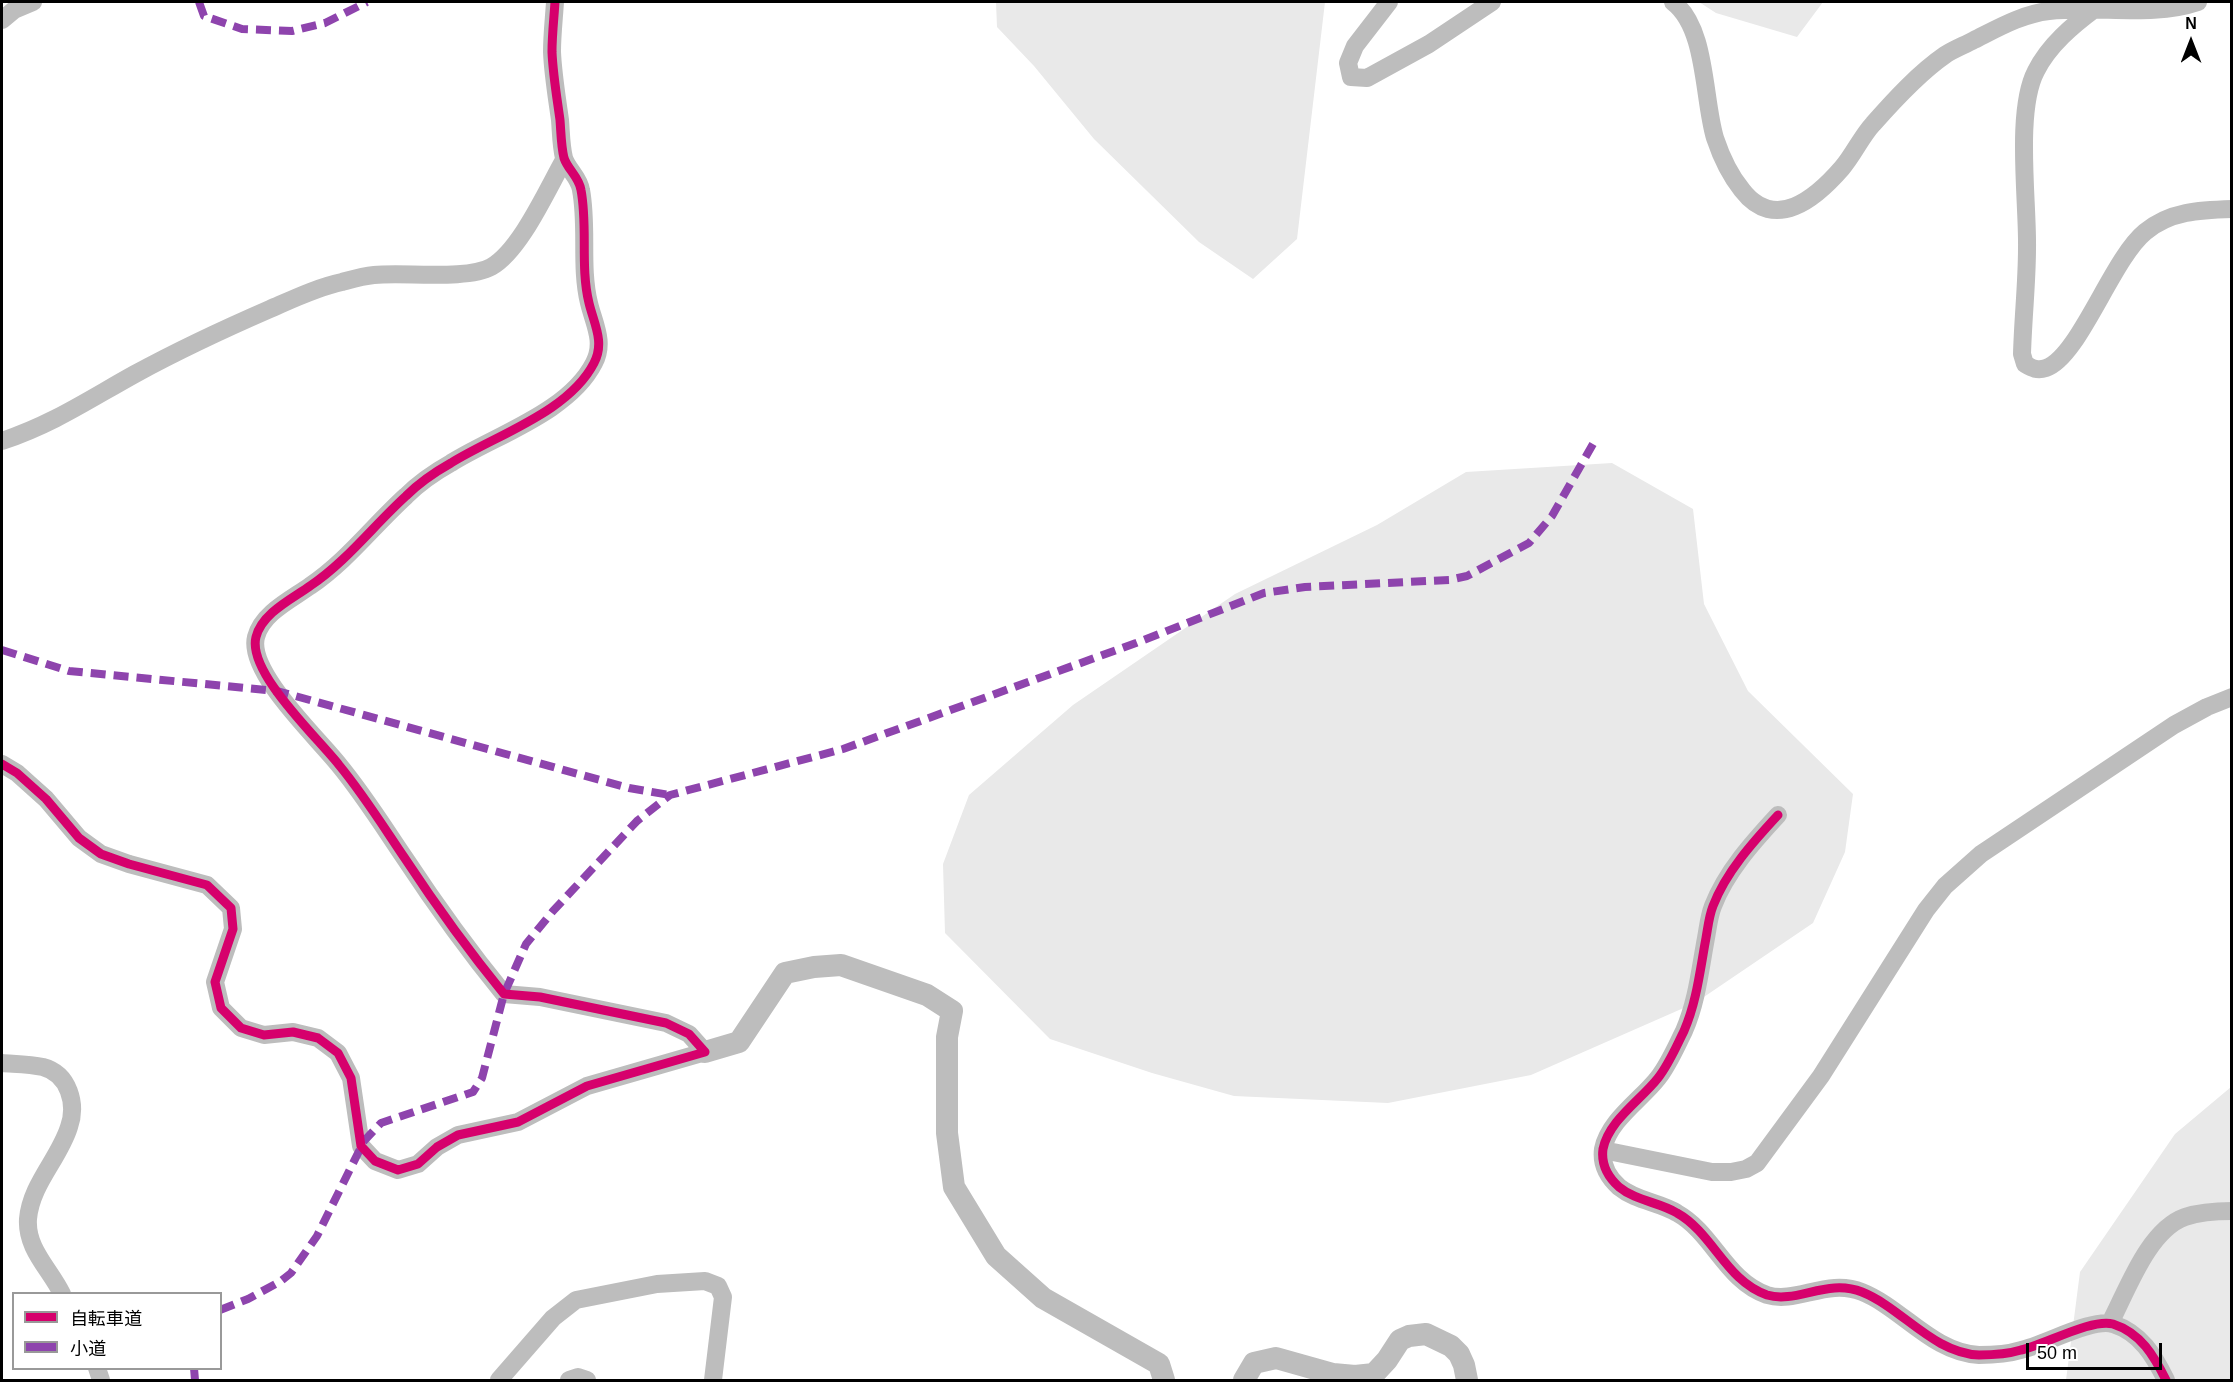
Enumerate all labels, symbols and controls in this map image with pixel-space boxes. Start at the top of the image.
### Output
north arrow [2161,12,2221,72]
text: N [2185,15,2197,32]
legend [12,1292,222,1370]
text: 自転車道 [70,1309,142,1329]
scale bar [2029,1331,2166,1369]
text: 小道 [70,1339,106,1359]
text: 50 m [2037,1343,2077,1363]

